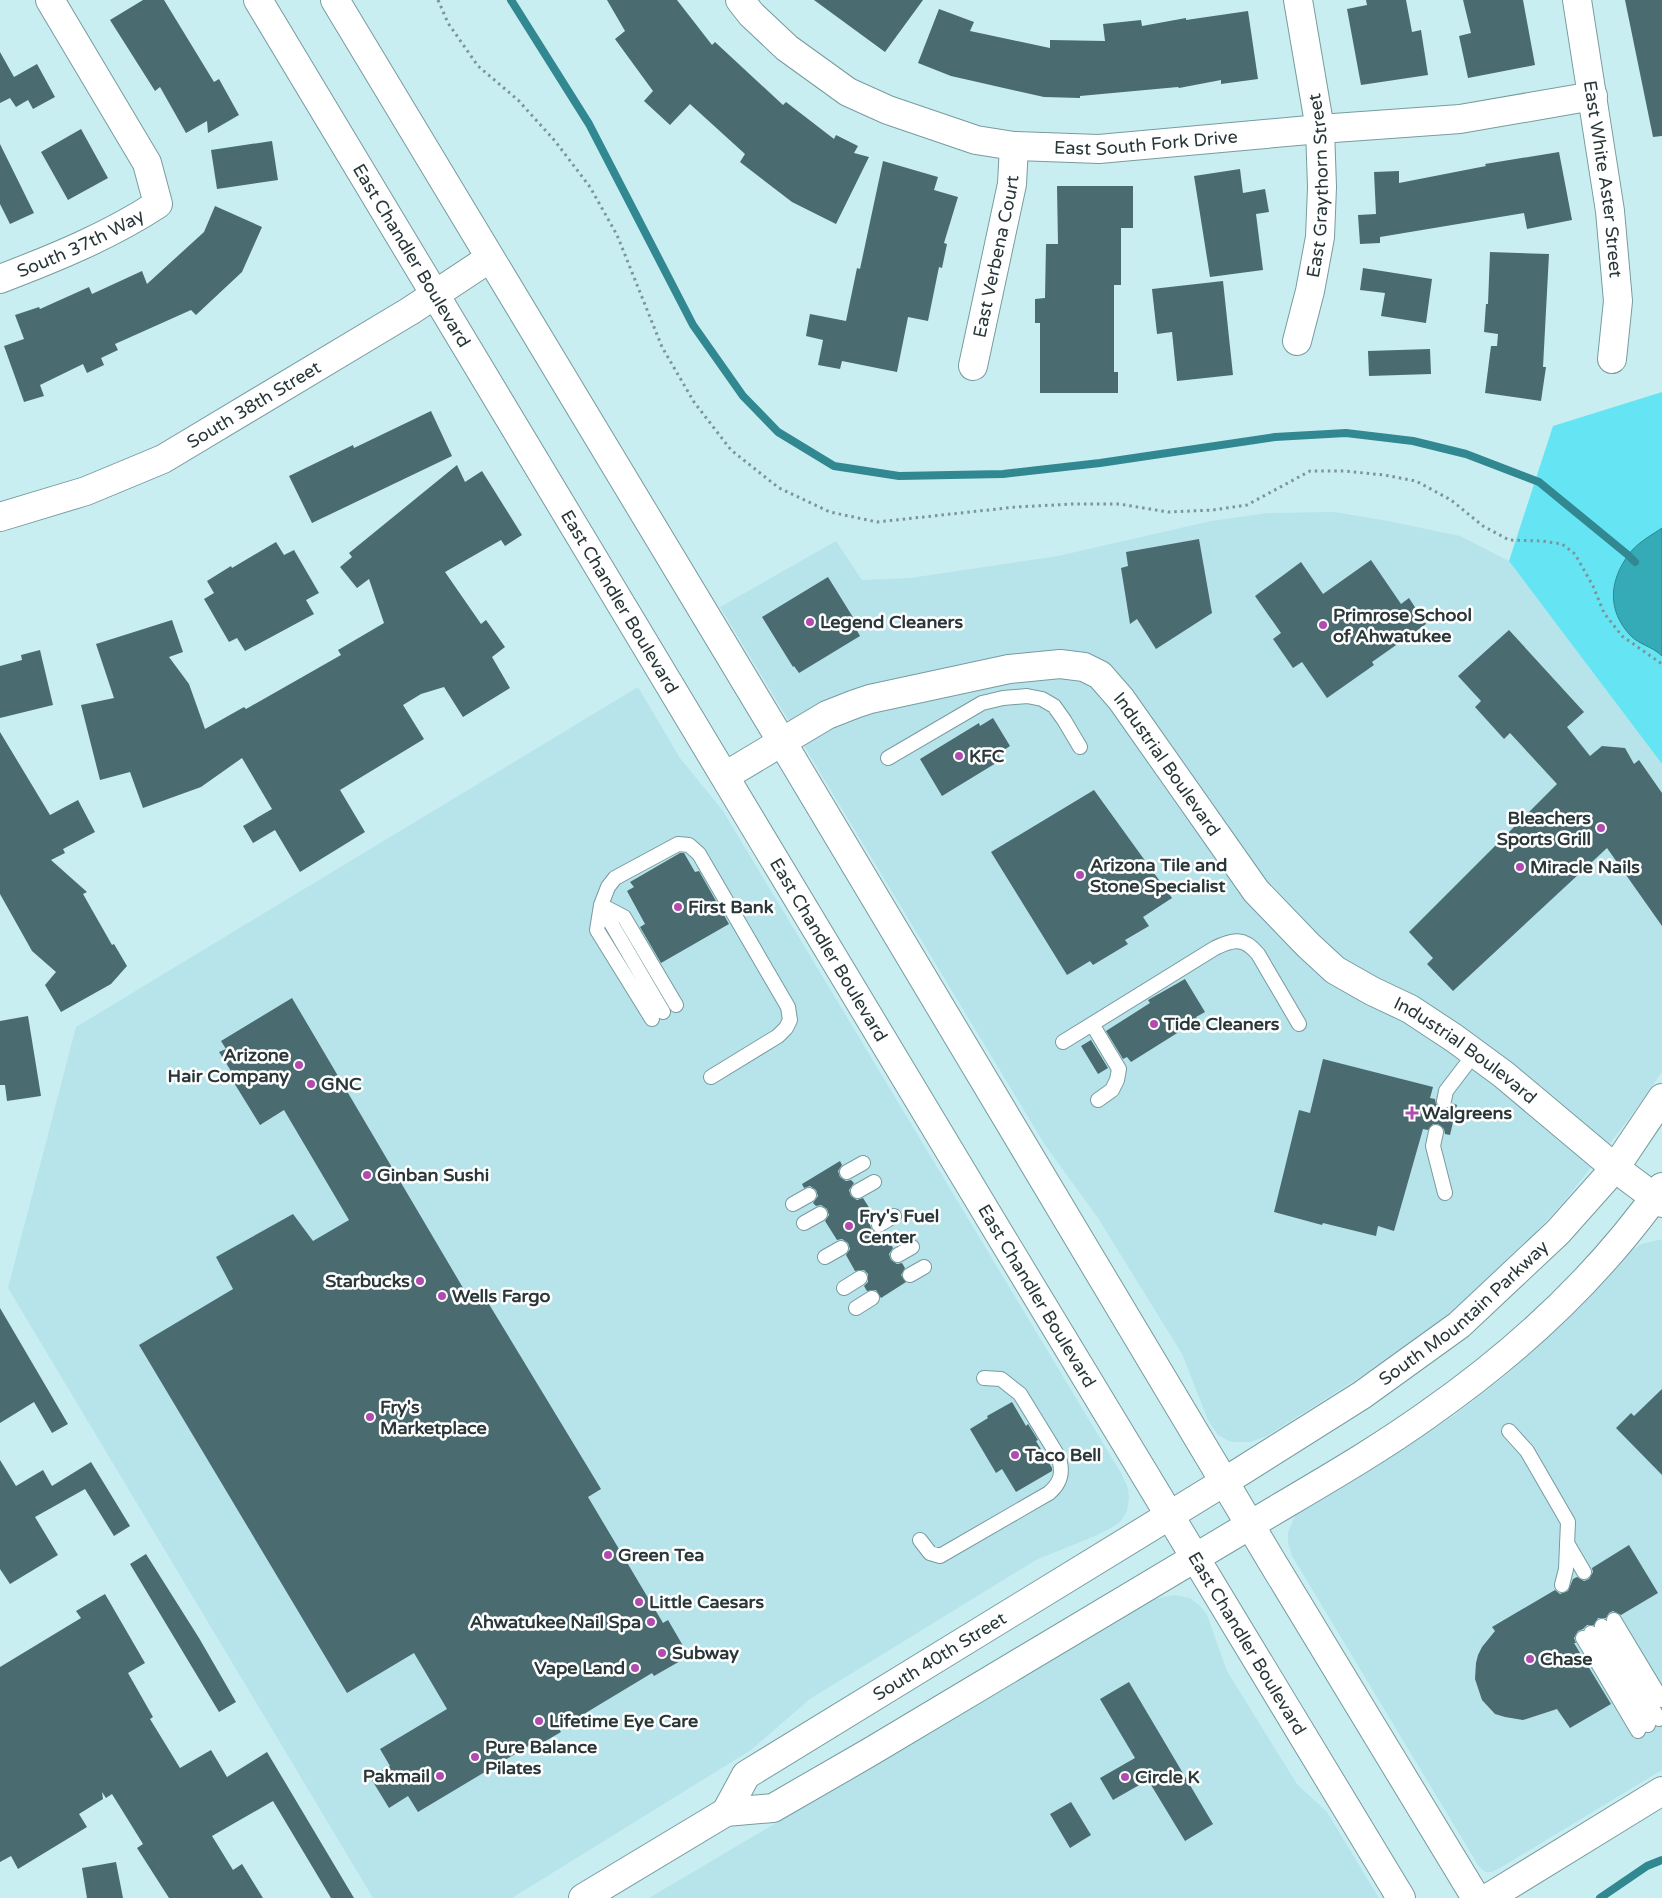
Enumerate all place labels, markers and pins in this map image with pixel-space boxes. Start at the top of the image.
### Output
place label: Primrose School of Ahwatukee [1333,604,1472,647]
place label: Legend Cleaners [820,611,963,633]
marker: Legend Cleaners [804,616,816,628]
marker: Primrose School of Ahwatukee [1317,619,1329,631]
place label: KFC [969,745,1005,767]
marker: KFC [953,750,965,762]
place label: Bleachers Sports Grill [1497,807,1591,850]
marker: Bleachers Sports Grill [1595,822,1607,834]
place label: Arizona Tile and Stone Specialist [1090,854,1227,897]
place label: Miracle Nails [1530,856,1640,878]
marker: Miracle Nails [1514,861,1526,873]
marker: Arizona Tile and Stone Specialist [1074,869,1086,881]
place label: First Bank [688,896,774,918]
marker: First Bank [672,901,684,913]
place label: Tide Cleaners [1163,1013,1280,1035]
marker: Tide Cleaners [1148,1018,1160,1030]
place label: Arizone Hair Company [168,1044,289,1087]
marker: Arizone Hair Company [293,1059,305,1071]
place label: GNC [321,1073,362,1095]
marker: GNC [305,1078,317,1090]
place label: Walgreens [1422,1102,1512,1124]
marker: Walgreens [1406,1107,1418,1119]
place label: Ginban Sushi [377,1164,489,1186]
marker: Ginban Sushi [361,1169,373,1181]
place label: Fry's Fuel Center [859,1205,939,1248]
marker: Fry's Fuel Center [843,1220,855,1232]
place label: Starbucks [325,1270,410,1292]
marker: Starbucks [414,1275,426,1287]
place label: Wells Fargo [452,1285,551,1307]
marker: Wells Fargo [436,1290,448,1302]
place label: Fry's Marketplace [380,1396,487,1439]
marker: Fry's Marketplace [364,1411,376,1423]
place label: Taco Bell [1024,1444,1101,1466]
marker: Taco Bell [1009,1449,1021,1461]
place label: Green Tea [618,1544,704,1566]
marker: Green Tea [602,1549,614,1561]
place label: Little Caesars [649,1591,764,1613]
marker: Little Caesars [633,1596,645,1608]
place label: Ahwatukee Nail Spa [470,1611,641,1633]
marker: Ahwatukee Nail Spa [645,1616,657,1628]
place label: Subway [672,1642,739,1664]
marker: Subway [656,1647,668,1659]
place label: Chase [1540,1648,1592,1670]
marker: Chase [1524,1653,1536,1665]
place label: Vape Land [534,1657,625,1679]
marker: Vape Land [629,1662,641,1674]
place label: Lifetime Eye Care [549,1710,698,1732]
marker: Lifetime Eye Care [533,1715,545,1727]
place label: Pure Balance Pilates [485,1736,597,1779]
marker: Pure Balance Pilates [469,1751,481,1763]
place label: Pakmail [363,1765,430,1787]
place label: Circle K [1135,1766,1200,1788]
marker: Pakmail [434,1770,446,1782]
marker: Circle K [1119,1771,1131,1783]

